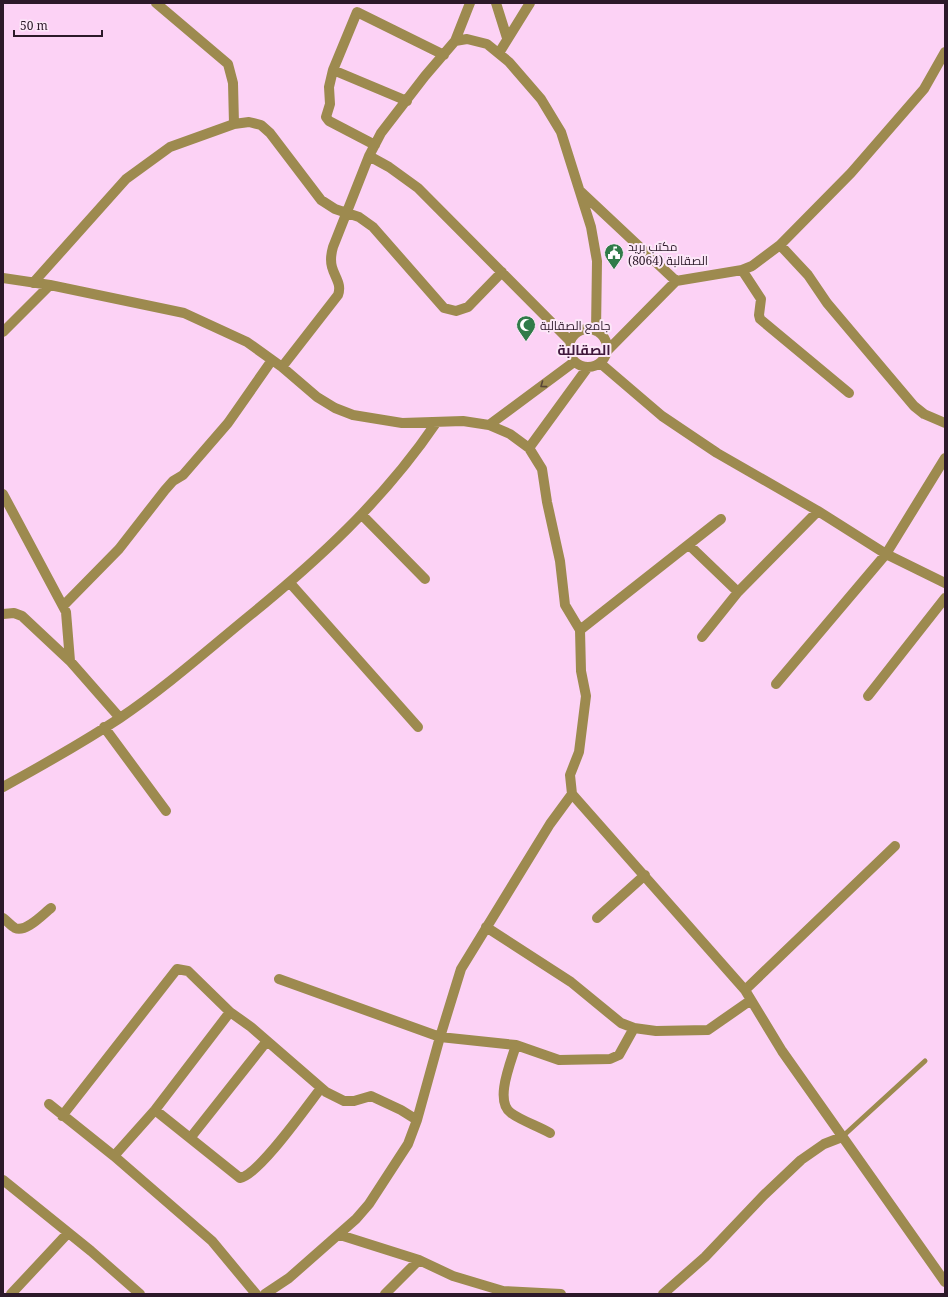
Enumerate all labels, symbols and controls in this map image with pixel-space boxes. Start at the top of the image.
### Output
scale bar [14,12,102,38]
text: 50 m [20,17,48,34]
place label: مكتب بريد الصقالبة (8064) [628,238,708,269]
public building icon: مكتب بريد الصقالبة (8064) [603,242,625,270]
mosque icon: جامع الصقالبة [515,314,537,342]
place label: جامع الصقالبة [540,317,610,334]
district label: الصقالبة [557,340,611,359]
one-way arrow [540,380,547,388]

